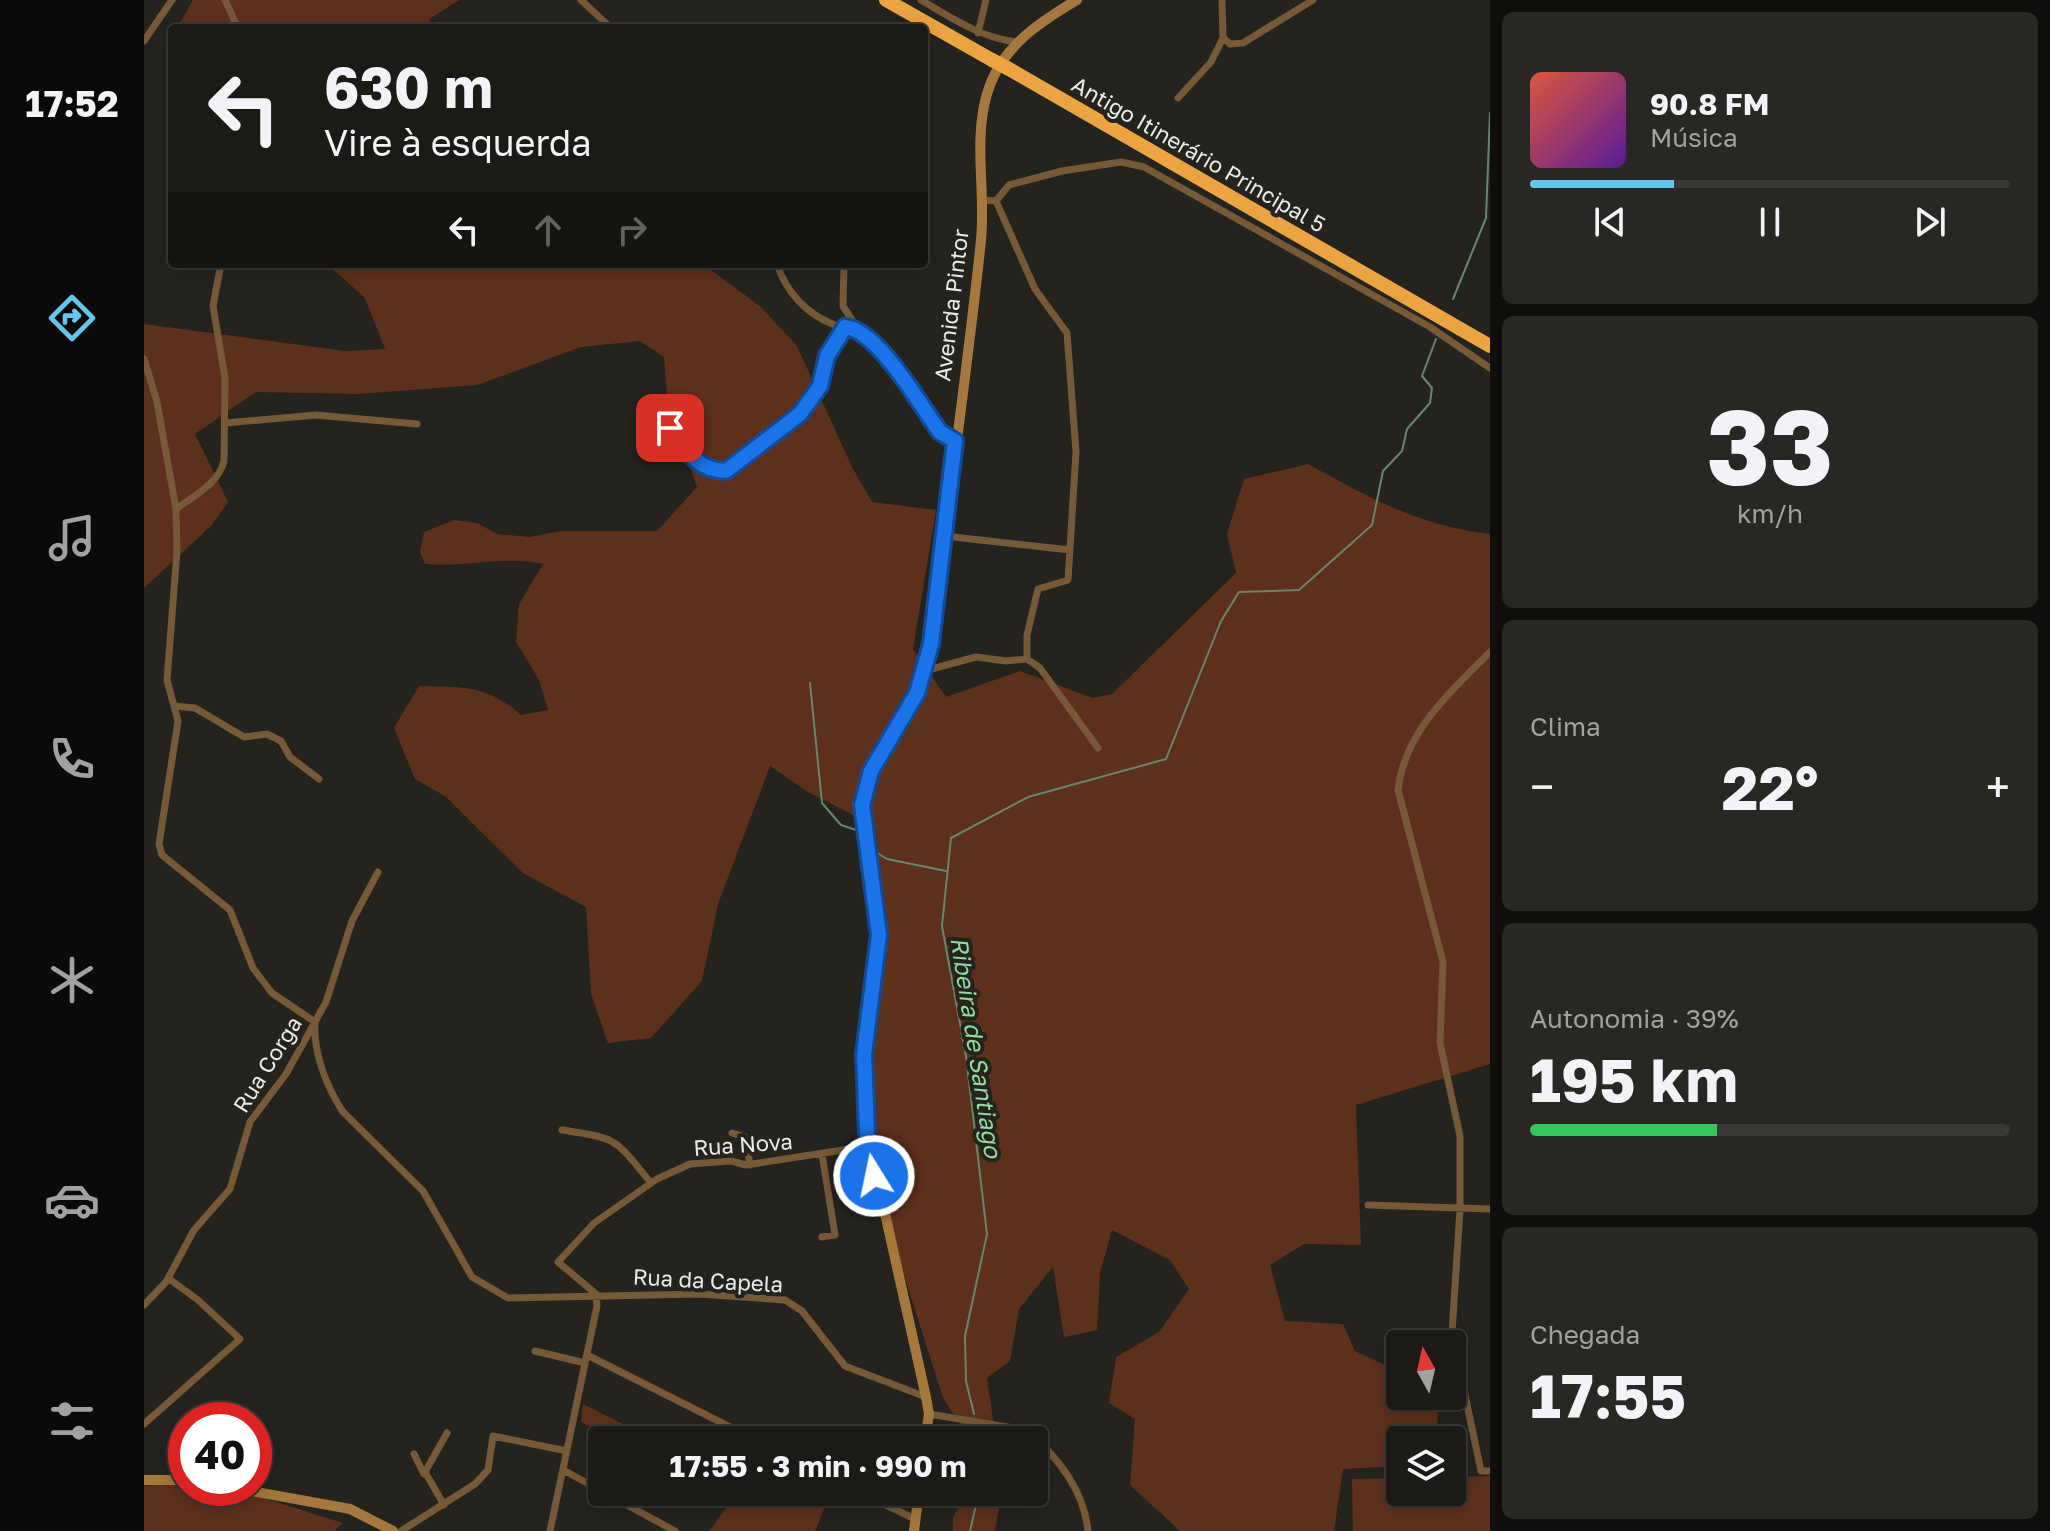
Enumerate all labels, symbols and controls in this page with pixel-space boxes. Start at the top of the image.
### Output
text: 630 m [324,53,493,120]
icon: left [192,56,296,160]
street label: Antigo Itinerário Principal 5 [1067,70,1331,238]
text: 17:52 [25,82,119,125]
text: 90.8 FM [1650,86,1769,122]
text: Vire à esquerda [324,121,592,164]
text: Música [1650,122,1738,153]
icon: previous [1588,200,1632,244]
icon: pause [1748,200,1792,244]
icon: next [1908,200,1952,244]
icon: left [442,208,486,252]
icon: ahead [526,208,570,252]
icon: right [610,208,654,252]
street label: Avenida Pintor [928,227,974,383]
icon: directions [44,290,100,346]
text: 33 [1707,383,1833,508]
pin [636,394,704,462]
icon: arrive [648,406,692,450]
text: km/h [1737,498,1803,529]
icon: music [44,510,100,566]
text: Clima [1530,711,1601,742]
icon: phone [44,731,100,787]
text: 22° [1722,751,1818,823]
text: − [1530,760,1554,813]
text: + [1986,760,2010,813]
water label: Ribeira de Santiago [944,934,1009,1161]
icon: climate [44,952,100,1008]
text: Autonomia · 39% [1530,1003,1738,1034]
street label: Rua Corga [227,1011,307,1117]
text: 195 km [1530,1043,1738,1115]
street label: Rua Nova [693,1127,793,1161]
position arrow [832,1134,916,1218]
icon: car [44,1172,100,1228]
street label: Rua da Capela [632,1263,784,1297]
text: Chegada [1530,1319,1640,1350]
north arrow [1386,1330,1466,1410]
map controls [1386,1330,1466,1506]
text: 17:55 [1530,1359,1686,1431]
icon: filters [44,1393,100,1449]
speed limit sign: 40 [168,1402,272,1506]
button: layers [1386,1426,1466,1506]
text: 17:55 · 3 min · 990 m [670,1448,966,1484]

